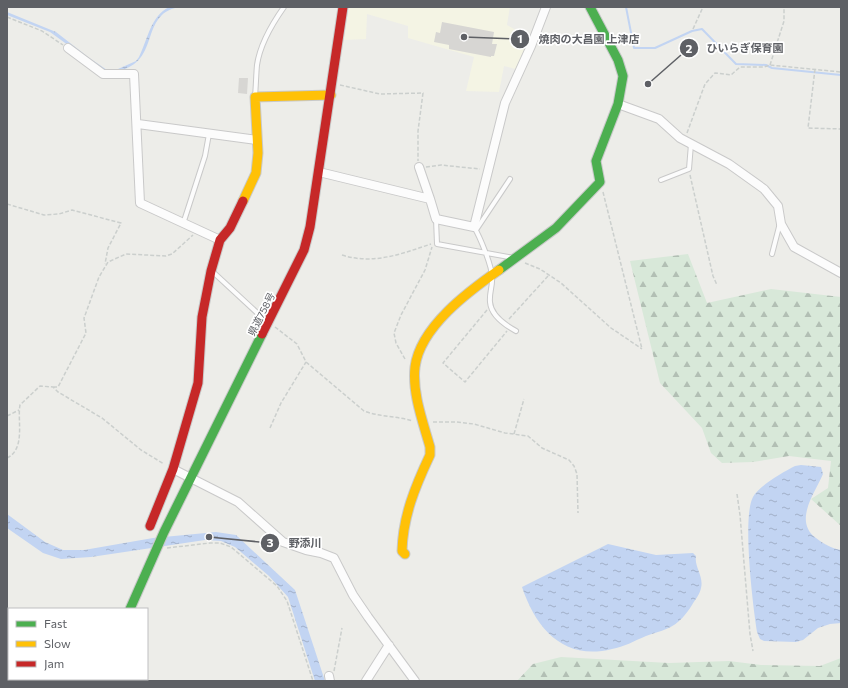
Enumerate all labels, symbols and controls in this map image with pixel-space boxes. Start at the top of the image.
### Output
callout: 焼肉の大昌園 上津店 [510,27,647,50]
text: 1 [517,31,523,45]
text: 焼肉の大昌園 上津店 [538,32,640,45]
callout: ひいらぎ保育園 [679,37,792,60]
text: 2 [686,41,693,55]
text: ひいらぎ保育園 [707,41,784,54]
street label: 県道758号 [245,290,277,338]
callout: 野添川 [260,531,329,554]
text: 3 [267,535,274,549]
text: 野添川 [289,536,322,549]
legend [8,608,148,680]
text: Fast [44,616,67,630]
text: Slow [44,636,71,650]
text: Jam [44,656,64,671]

